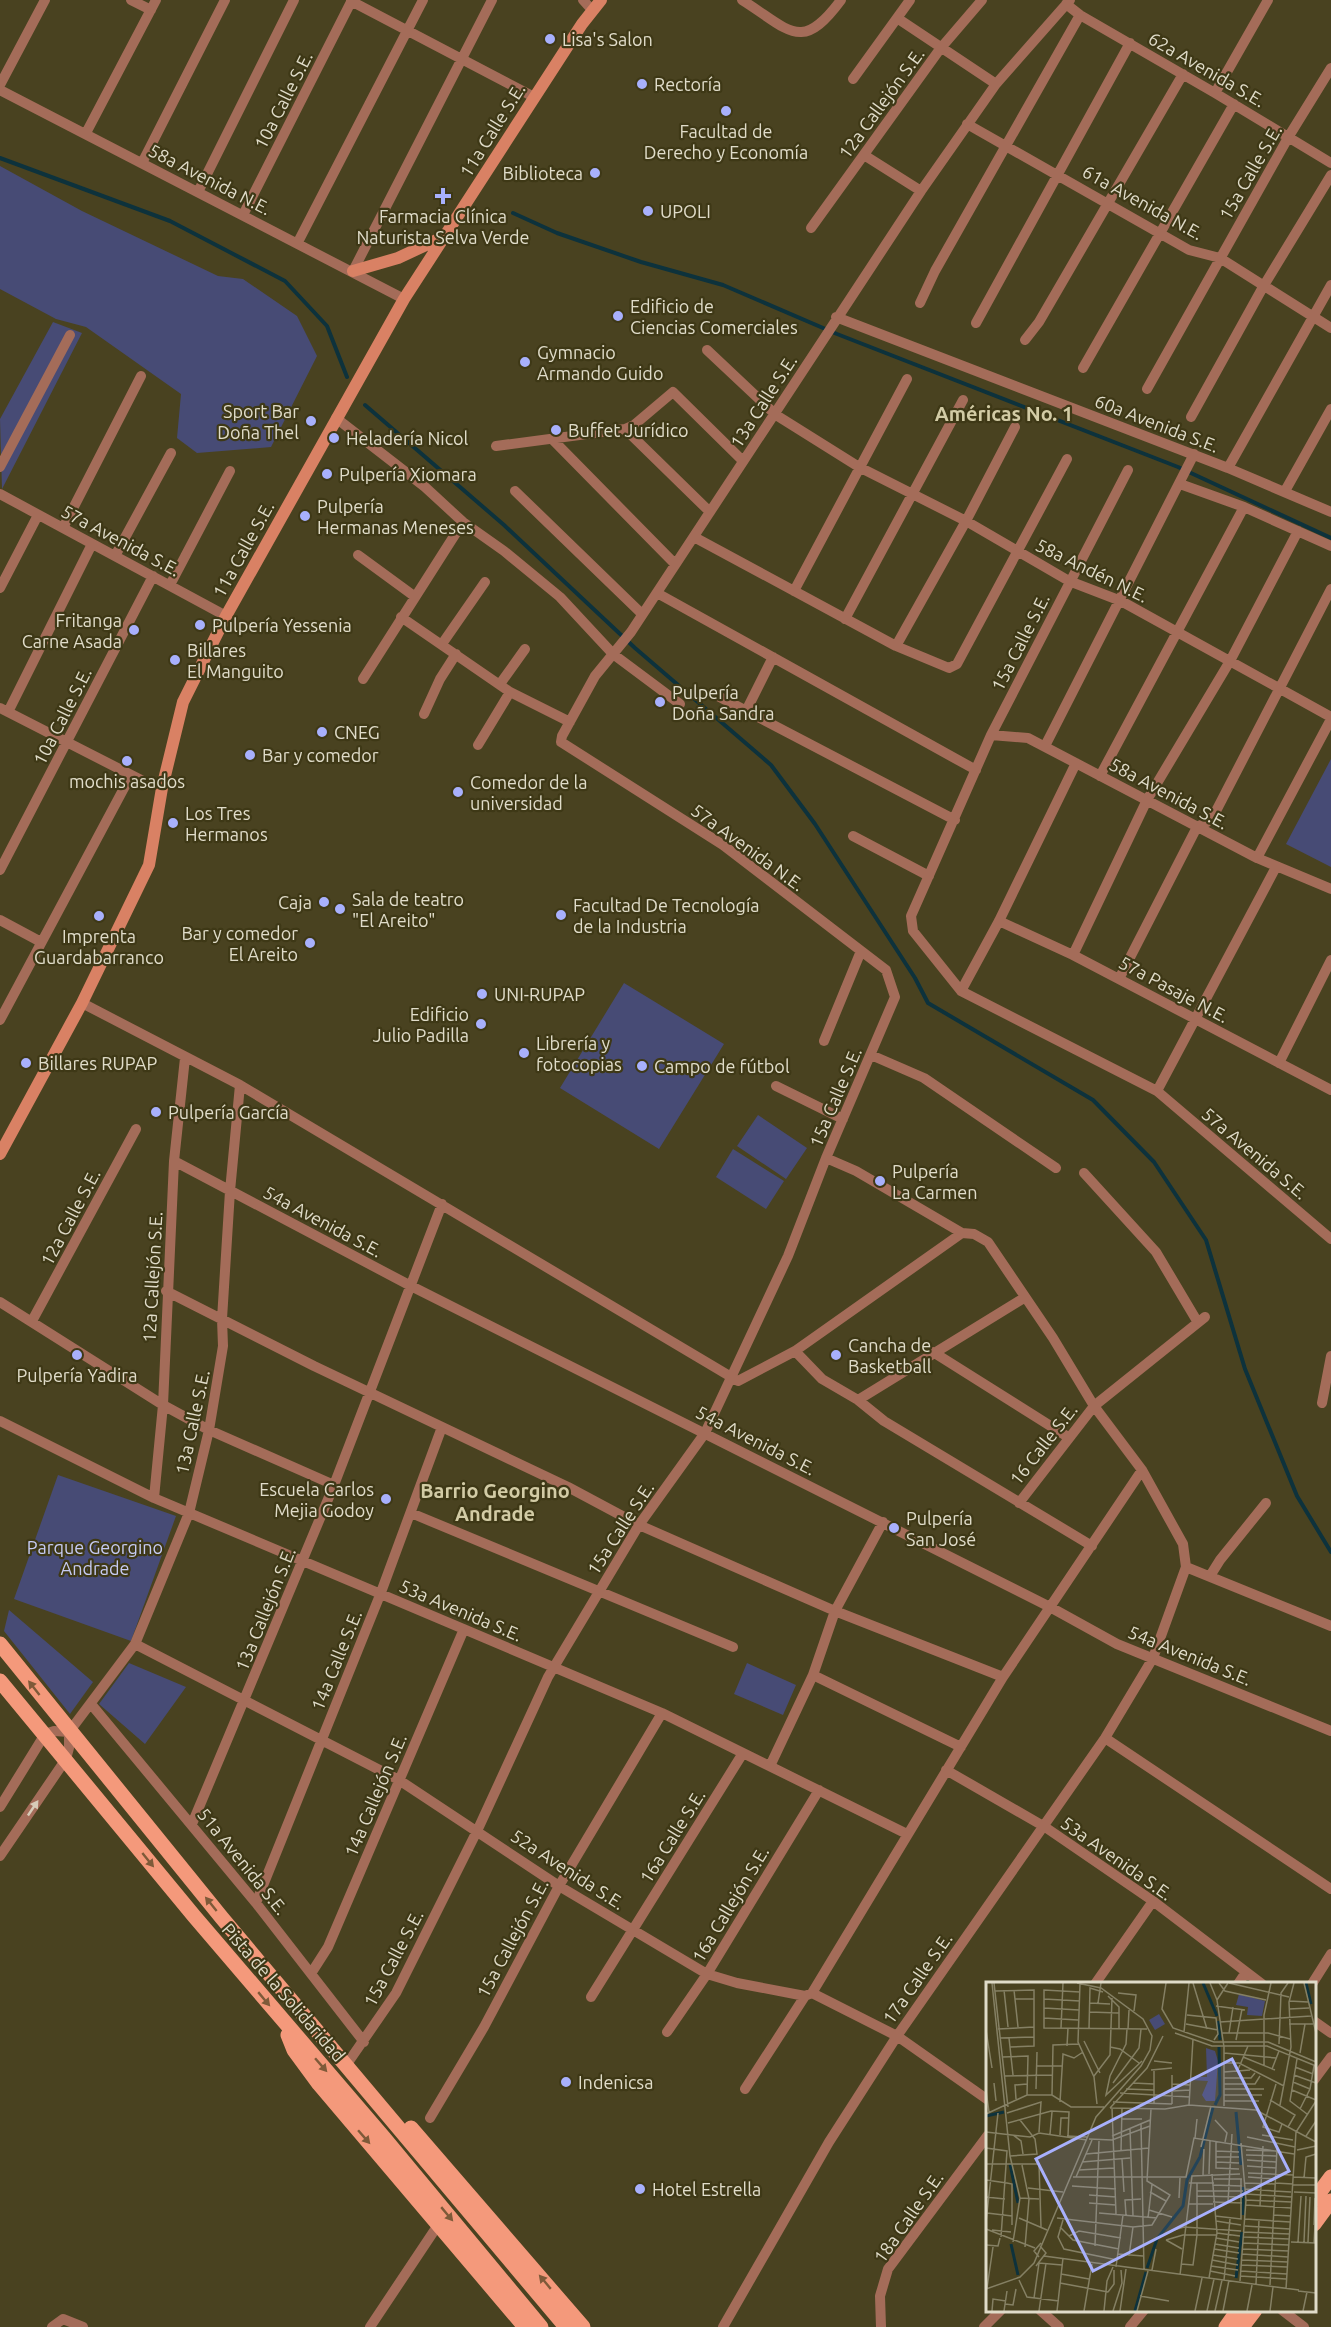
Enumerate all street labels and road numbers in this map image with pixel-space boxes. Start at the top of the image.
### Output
street label: 62a Avenida S.E. [1145,28,1269,110]
street label: 12a Callejón S.E. [834,44,928,162]
street label: 10a Calle S.E. [250,48,316,152]
street label: 11a Calle S.E. [455,80,529,180]
street label: 15a Calle S.E. [1215,121,1285,223]
street label: 58a Avenida N.E. [146,140,274,218]
street label: 61a Avenida N.E. [1079,161,1207,243]
street label: 13a Calle S.E. [726,351,800,451]
street label: 60a Avenida S.E. [1092,390,1222,456]
street label: 11a Calle S.E. [208,498,278,600]
street label: 57a Avenida S.E. [58,500,184,580]
street label: 58a Andén N.E. [1033,534,1151,606]
street label: 15a Calle S.E. [987,590,1053,694]
street label: 10a Calle S.E. [29,664,95,768]
street label: 58a Avenida S.E. [1106,753,1232,833]
street label: 57a Avenida N.E. [688,799,808,895]
street label: 57a Pasaje N.E. [1116,952,1232,1026]
street label: 15a Calle S.E. [805,1044,865,1150]
street label: 57a Avenida S.E. [1198,1103,1312,1203]
street label: 12a Calle S.E. [36,1165,104,1269]
street label: 54a Avenida S.E. [260,1181,386,1261]
street label: 12a Callejón S.E. [139,1211,165,1343]
street label: 13a Calle S.E. [171,1368,213,1476]
street label: 16 Calle S.E. [1005,1400,1081,1488]
street label: 54a Avenida S.E. [693,1401,819,1479]
street label: 15a Calle S.E. [583,1478,657,1578]
street label: 13a Callejón S.E. [231,1544,299,1674]
street label: 53a Avenida S.E. [397,1575,525,1645]
street label: 14a Calle S.E. [307,1607,365,1713]
street label: 54a Avenida S.E. [1125,1621,1255,1689]
street label: 14a Callejón S.E. [340,1731,410,1859]
street label: 16a Calle S.E. [635,1786,709,1886]
street label: 51a Avenida S.E. [194,1804,292,1918]
street label: 53a Avenida S.E. [1058,1812,1176,1904]
street label: 52a Avenida S.E. [508,1825,628,1913]
street label: 16a Callejón S.E. [688,1842,772,1966]
street label: 15a Callejón S.E. [472,1875,552,2001]
street label: 15a Calle S.E. [359,1906,427,2010]
street label: Pista de la Solidaridad [219,1919,349,2065]
street label: 17a Calle S.E. [878,1929,956,2027]
street label: 18a Calle S.E. [869,2168,947,2266]

